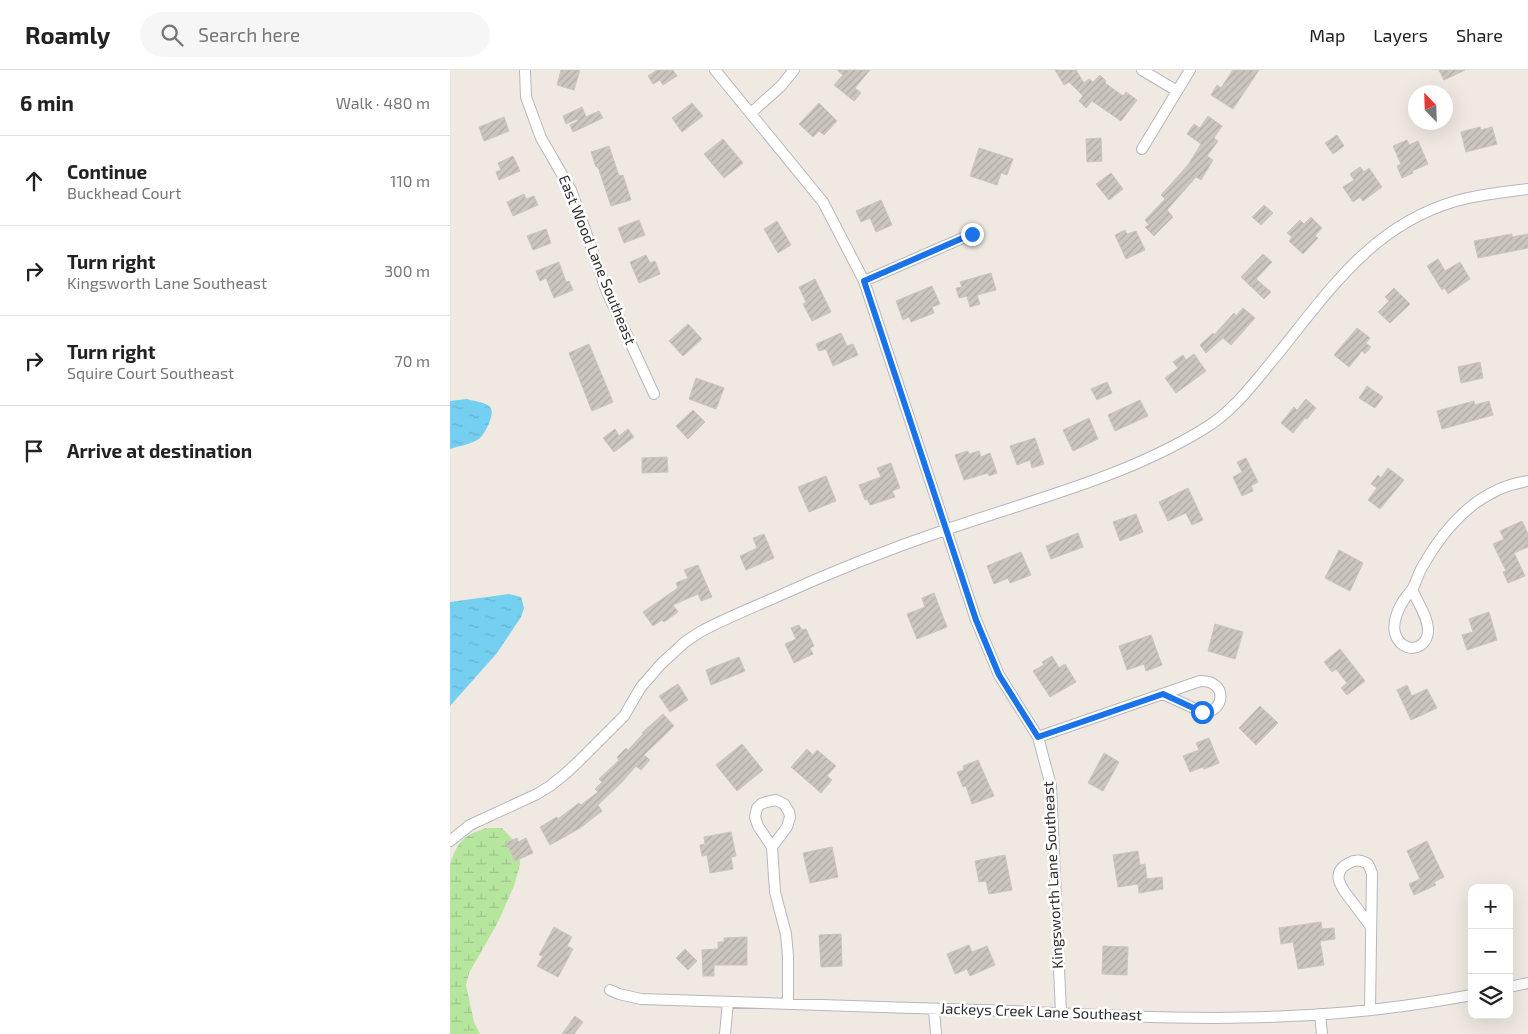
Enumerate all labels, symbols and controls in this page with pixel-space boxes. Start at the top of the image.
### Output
search box [140,12,490,57]
text: Roamly [25,20,110,49]
icon: search [158,21,186,49]
text: Search here [198,23,300,46]
text: Map [1309,24,1345,46]
text: Layers [1373,24,1428,46]
text: Share [1456,24,1503,46]
north arrow [1408,85,1453,130]
text: 6 min [20,90,74,115]
text: Walk · 480 m [336,93,430,112]
text: Continue [67,160,147,183]
icon: ahead [20,167,48,195]
text: 110 m [390,171,430,190]
street label: East Wood Lane Southeast [556,172,640,347]
text: Buckhead Court [67,183,181,202]
route end [961,223,984,246]
text: Turn right [67,250,155,273]
icon: right [20,257,48,285]
text: 300 m [384,261,430,280]
text: Kingsworth Lane Southeast [67,273,267,292]
text: Turn right [67,340,155,363]
icon: right [20,347,48,375]
text: 70 m [395,351,430,370]
text: Squire Court Southeast [67,363,234,382]
icon: arrive [20,437,48,465]
text: Arrive at destination [67,439,252,462]
route start [1191,701,1214,724]
street label: Kingsworth Lane Southeast [1038,781,1066,969]
map controls [1468,884,1513,1019]
button: + [1468,884,1513,929]
button: − [1468,929,1513,974]
button: layers [1468,974,1513,1019]
street label: Jackeys Creek Lane Southeast [940,998,1143,1024]

